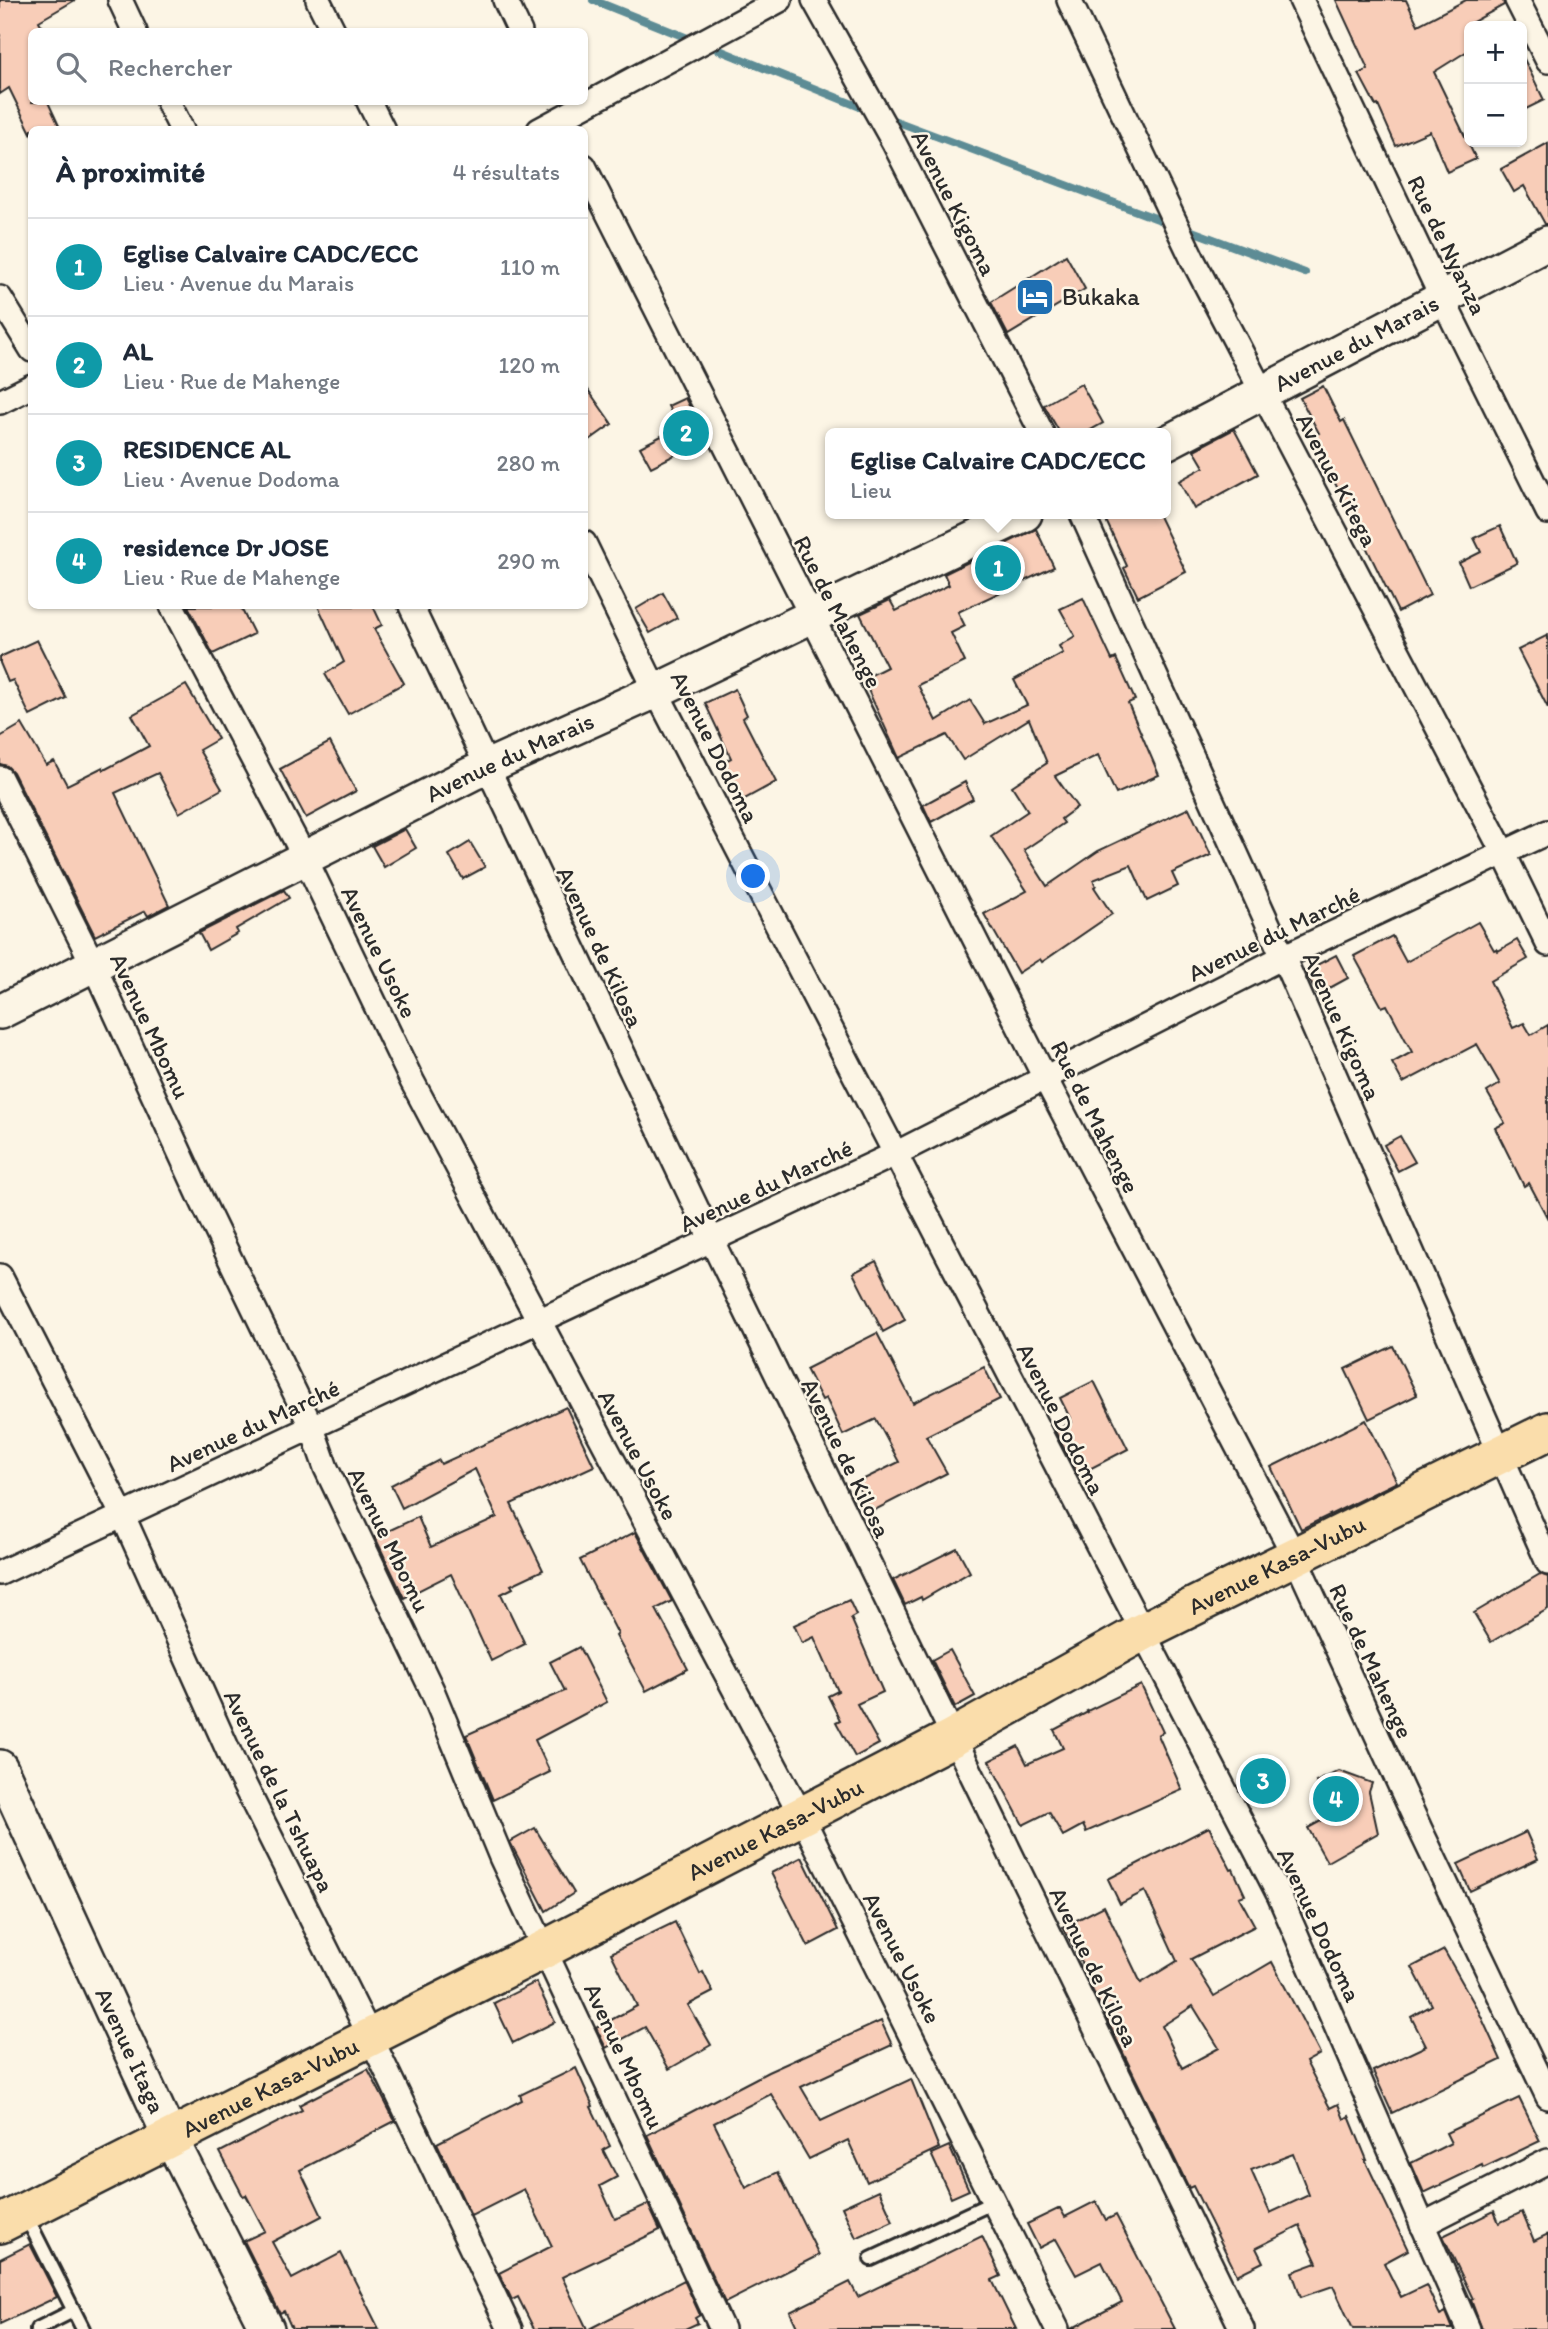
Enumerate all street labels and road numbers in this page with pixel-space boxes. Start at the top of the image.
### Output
street label: Avenue Kigoma [905,125,1004,281]
street label: Rue de Nyanza [1401,170,1494,319]
street label: Avenue du Marais [1269,288,1443,398]
street label: Avenue Kitega [1290,408,1385,552]
street label: Rue de Mahenge [788,531,889,693]
street label: Avenue Dodoma [665,666,766,828]
street label: Avenue du Marais [421,706,598,808]
street label: Avenue de Kilosa [551,862,651,1032]
street label: Avenue du Marché [1183,879,1364,988]
street label: Avenue Usoke [335,881,424,1023]
street label: Avenue Kigoma [1297,947,1388,1105]
street label: Avenue Mbomu [104,948,197,1103]
street label: Rue de Mahenge [1045,1036,1146,1198]
street label: Avenue du Marché [675,1133,857,1238]
street label: Avenue Dodoma [1011,1338,1112,1500]
street label: Avenue du Marché [162,1373,344,1478]
street label: Avenue de Kilosa [795,1373,898,1543]
street label: Avenue Usoke [592,1385,685,1525]
street label: Avenue Mbomu [342,1463,437,1617]
street label: Avenue Kasa-Vubu [1183,1509,1370,1621]
street label: Rue de Mahenge [1323,1579,1420,1743]
street label: Avenue de la Tshuapa [218,1685,341,1897]
street label: Avenue Kasa-Vubu [682,1772,868,1887]
street label: Avenue Dodoma [1271,1843,1368,2007]
street label: Avenue de Kilosa [1043,1882,1146,2052]
street label: Avenue Usoke [857,1887,948,2028]
street label: Avenue Mbomu [578,1978,671,2133]
street label: Avenue Itaga [89,1983,172,2118]
street label: Avenue Kasa-Vubu [177,2030,363,2144]

